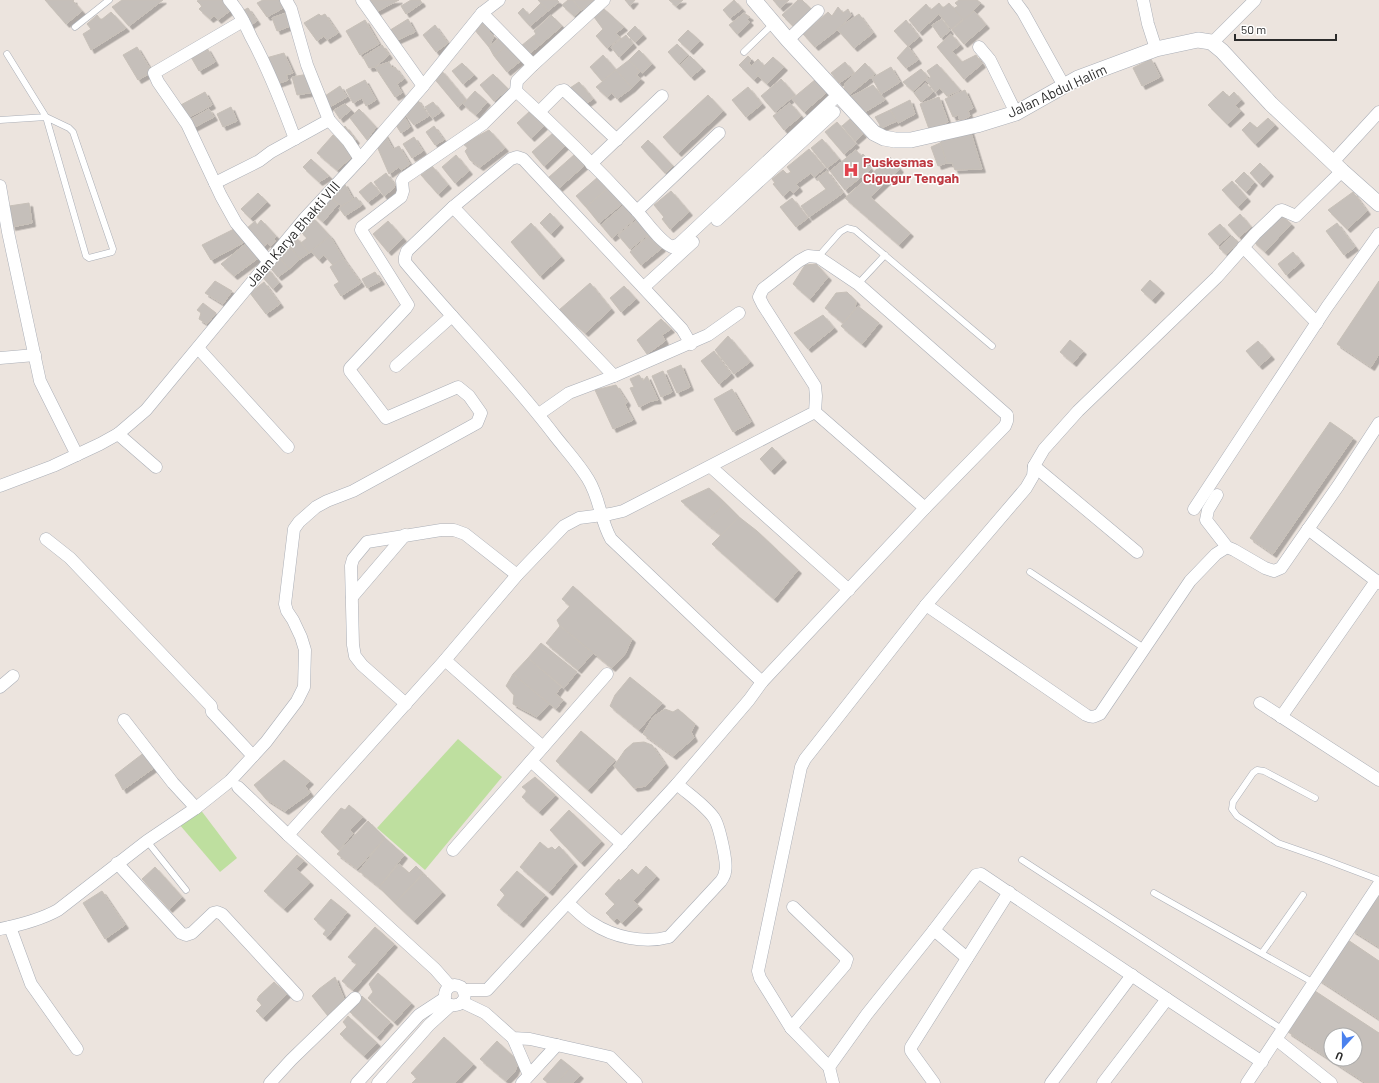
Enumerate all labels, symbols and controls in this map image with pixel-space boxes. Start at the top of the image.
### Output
scale bar [1235,16,1336,42]
text: 50 m [1241,22,1266,36]
street label: Jalan Abdul Halim [1004,60,1109,121]
place label: Puskesmas Cigugur Tengah [863,153,959,186]
hospital icon: Puskesmas Cigugur Tengah [842,161,860,179]
street label: Jalan Karya Bhakti VIII [242,177,343,290]
north arrow [1323,1027,1363,1067]
text: U [1334,1049,1345,1064]

